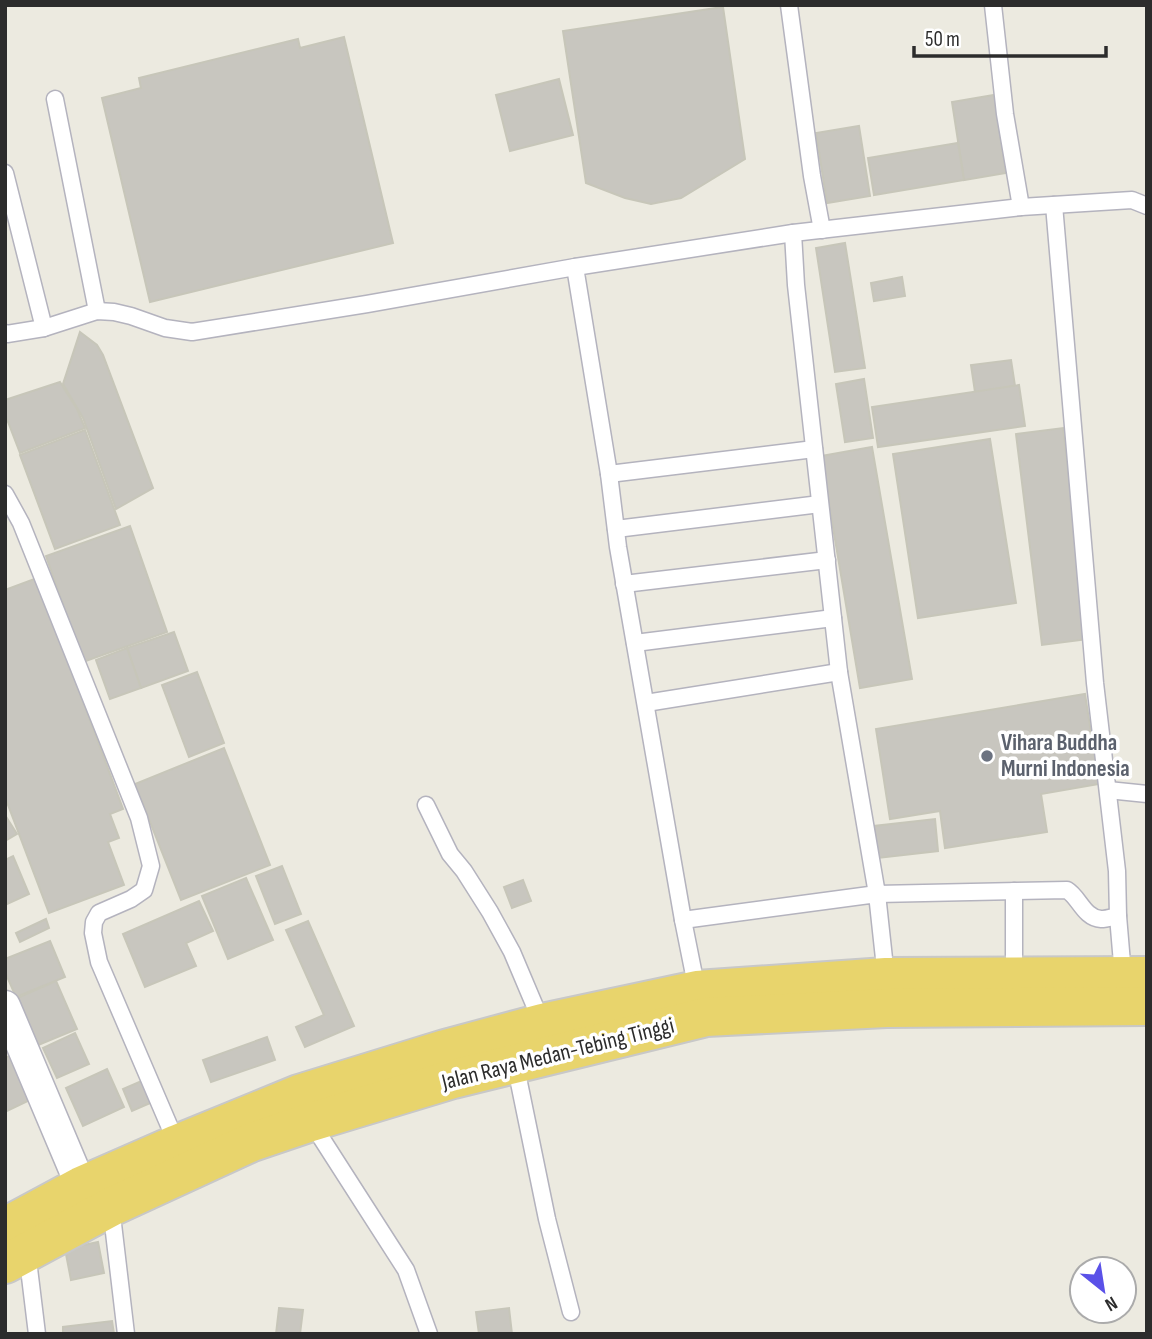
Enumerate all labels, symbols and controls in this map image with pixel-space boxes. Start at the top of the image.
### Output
scale bar [914,14,1106,58]
text: 50 m [925,27,960,52]
place label: Vihara Buddha Murni Indonesia [1001,729,1130,783]
marker: Vihara Buddha Murni Indonesia [979,748,995,764]
street label: Jalan Raya Medan-Tebing Tinggi [438,1012,677,1097]
north arrow [1068,1255,1138,1325]
text: N [1101,1291,1121,1316]

